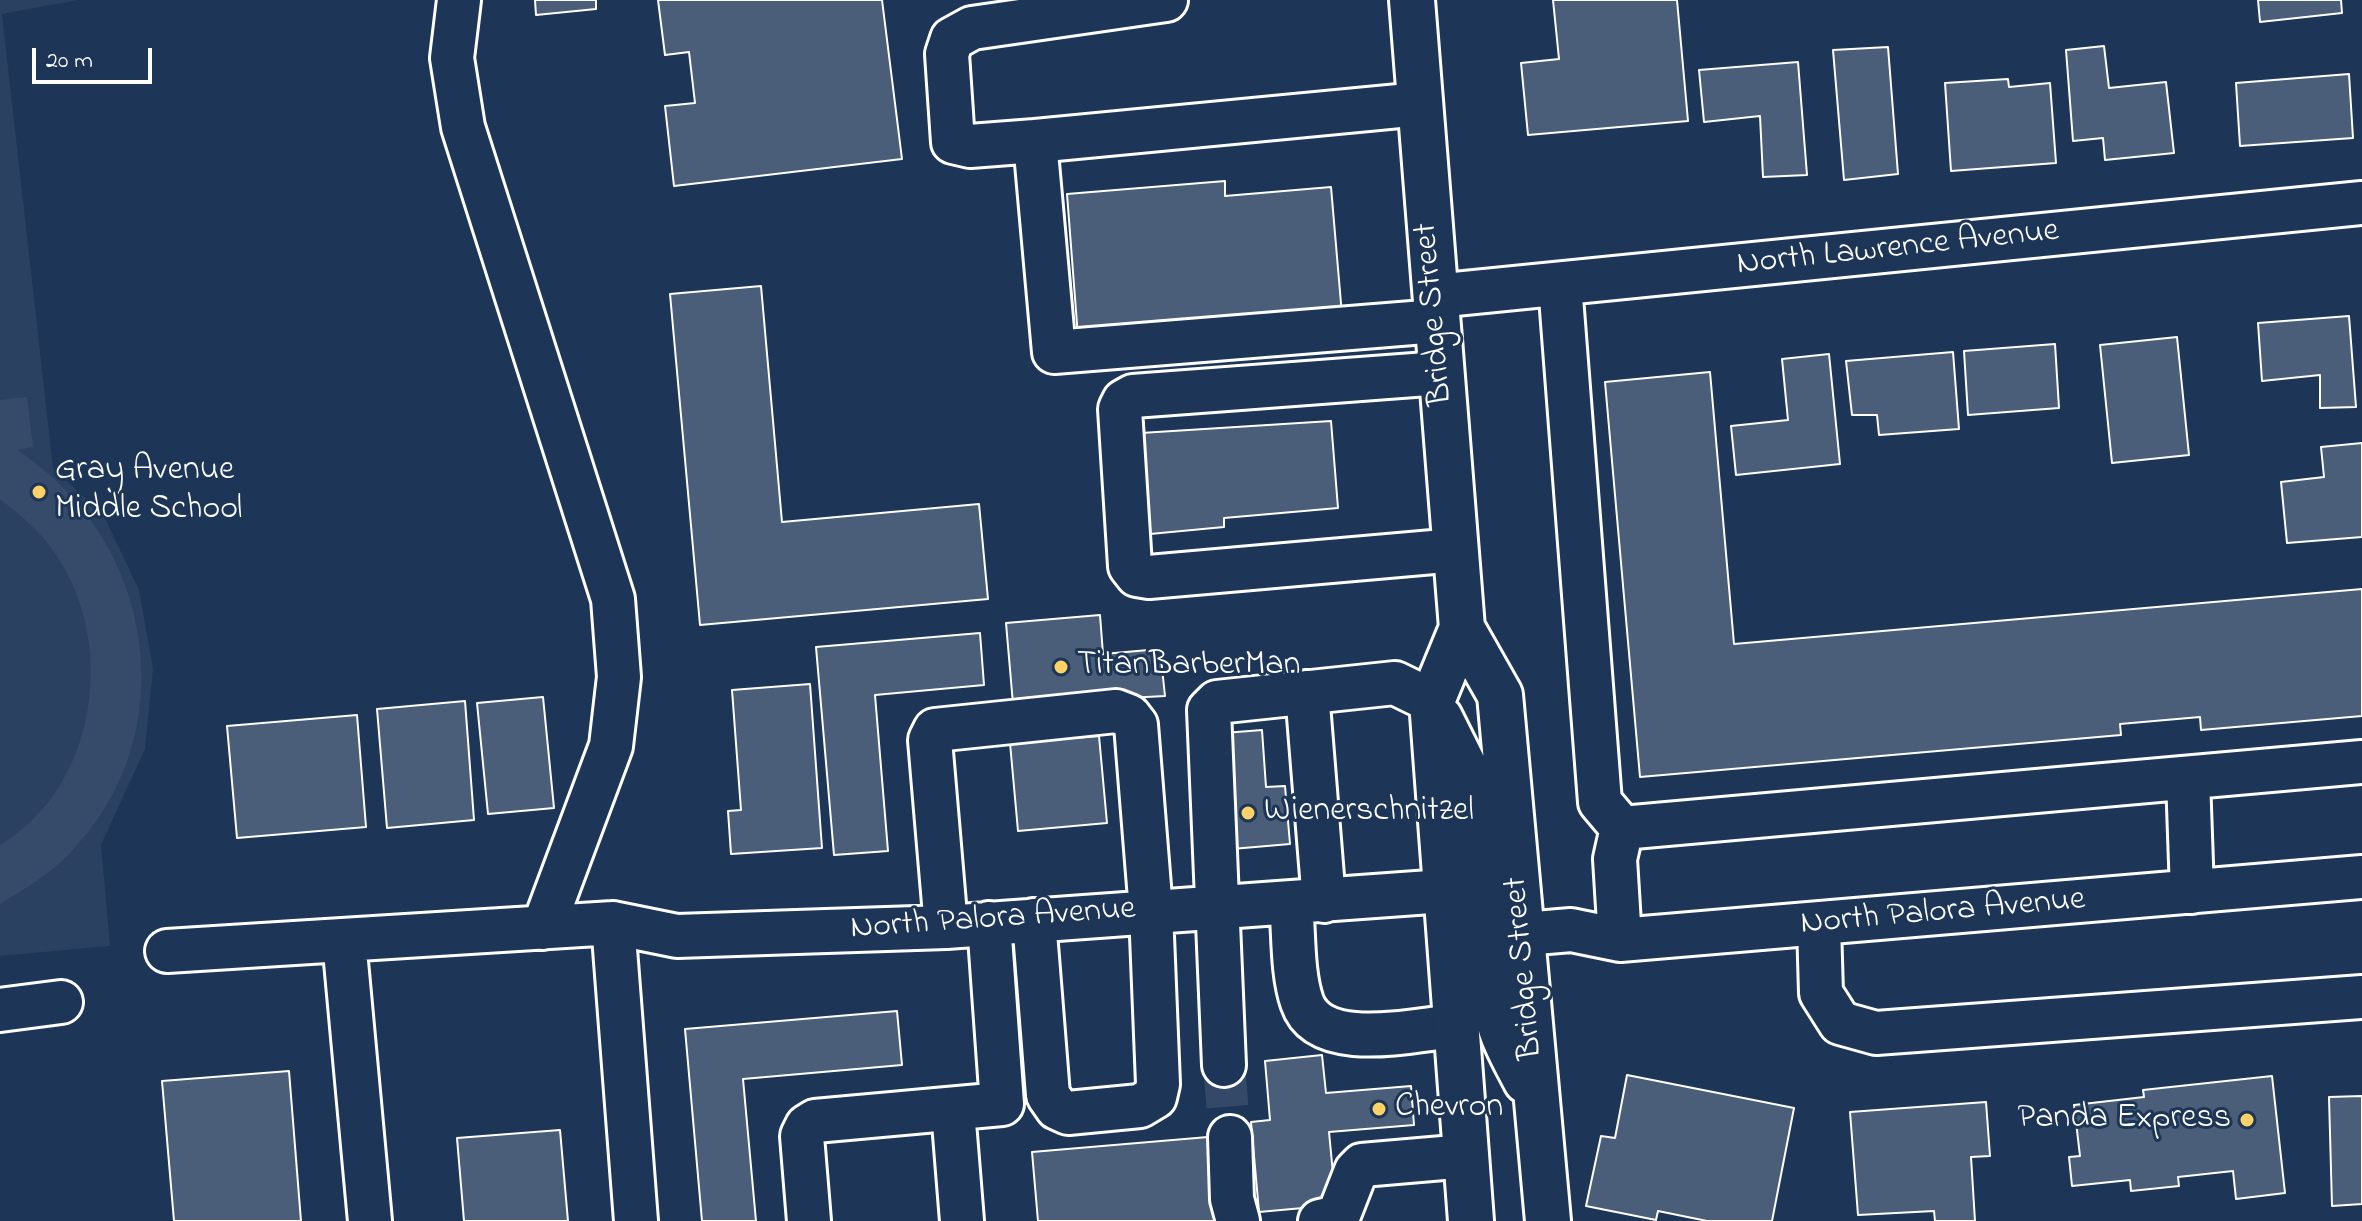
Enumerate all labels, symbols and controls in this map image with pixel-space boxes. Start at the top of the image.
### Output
scale bar [36,32,156,82]
text: 20 m [46,44,93,79]
street label: North Lawrence Avenue [1735,213,2061,287]
street label: Bridge Street [1408,221,1464,407]
place label: Gray Avenue Middle School [55,452,243,532]
marker: Gray Avenue Middle School [30,483,48,501]
place label: TitanBarberMan [1077,647,1300,687]
marker: TitanBarberMan [1052,658,1070,676]
place label: Wienerschnitzel [1264,793,1474,833]
marker: Wienerschnitzel [1239,804,1257,822]
street label: Bridge Street [1498,875,1554,1061]
street label: North Palora Avenue [1799,881,2087,947]
street label: North Palora Avenue [849,891,1137,951]
place label: Chevron [1395,1089,1503,1129]
marker: Chevron [1370,1100,1388,1118]
place label: Panda Express [2018,1100,2231,1140]
marker: Panda Express [2238,1111,2256,1129]

